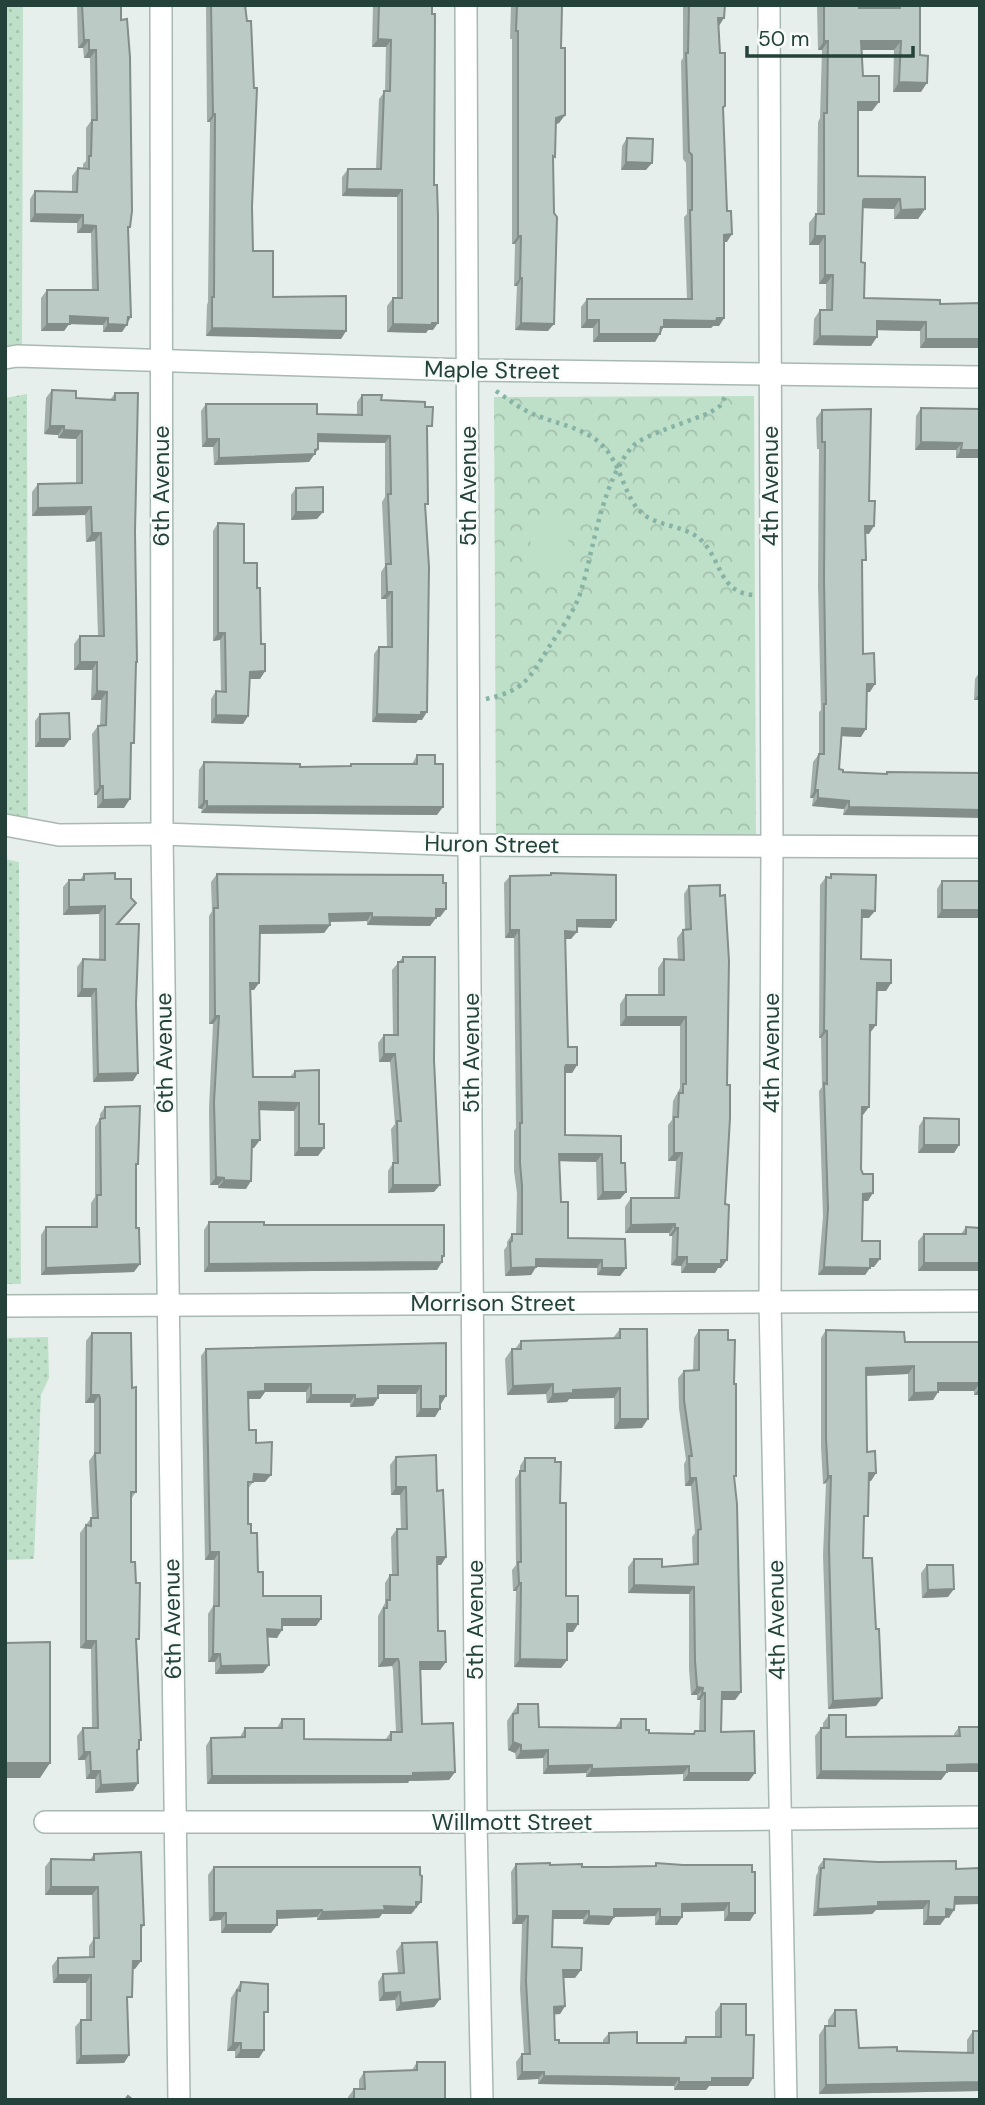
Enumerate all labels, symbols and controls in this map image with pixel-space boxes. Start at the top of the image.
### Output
scale bar [747,14,913,58]
text: 50 m [758,25,809,53]
street label: Maple Street [424,354,560,386]
street label: 6th Avenue [146,426,176,546]
street label: 5th Avenue [453,426,483,546]
street label: 4th Avenue [755,426,785,546]
street label: Huron Street [424,828,560,860]
street label: 6th Avenue [148,992,180,1114]
street label: 5th Avenue [456,993,486,1113]
street label: 4th Avenue [756,993,786,1113]
street label: Morrison Street [410,1288,576,1318]
street label: 6th Avenue [156,1558,188,1680]
street label: 5th Avenue [460,1560,490,1680]
street label: 4th Avenue [760,1560,792,1680]
street label: Willmott Street [431,1807,593,1837]

